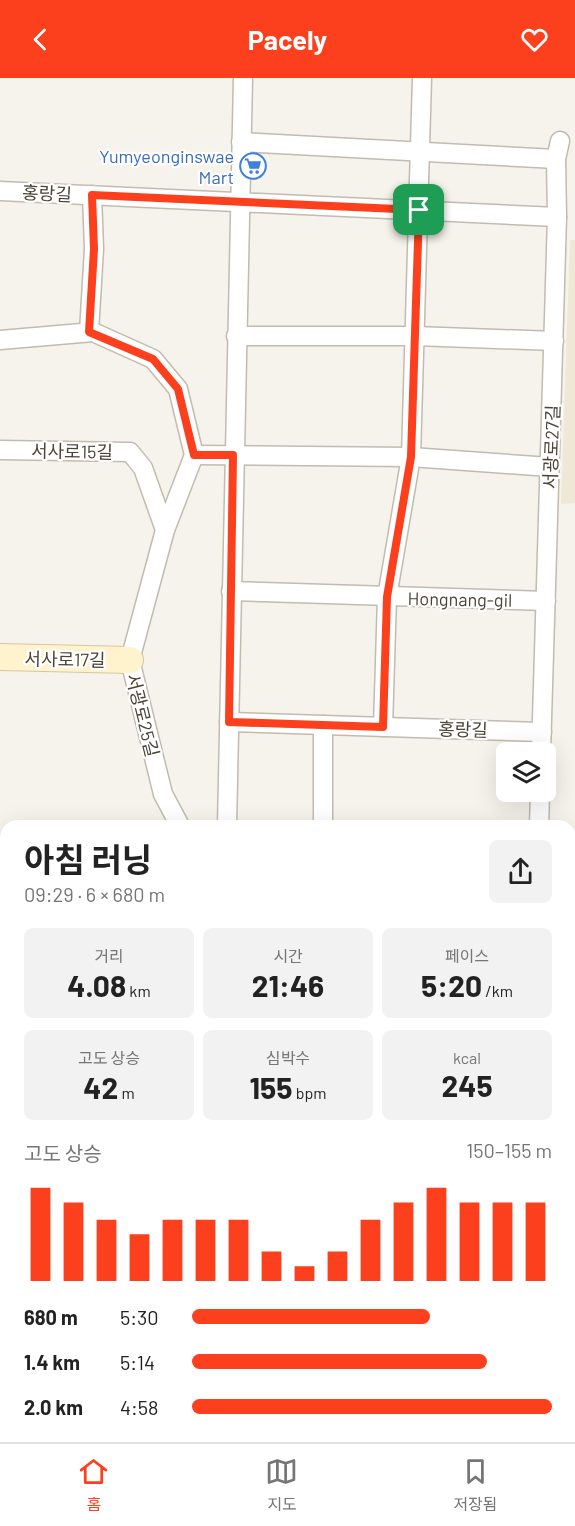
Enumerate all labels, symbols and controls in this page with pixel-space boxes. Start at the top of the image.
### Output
icon: back [24,23,57,56]
text: Pacely [248,23,327,55]
icon: heart [518,23,551,56]
place label: Yumyeonginswae Mart [99,145,234,188]
supermarket icon: Yumyeonginswae Mart [238,151,268,181]
street label: 홍랑길 [22,181,72,205]
pin [393,184,444,235]
icon: arrive [402,193,435,226]
street label: 서광로27길 [539,404,563,490]
street label: 서사로15길 [31,439,113,463]
street label: Hongnang-gil [408,587,512,611]
street label: 서사로17길 [24,647,106,671]
street label: 서광로25길 [122,671,164,759]
street label: 홍랑길 [438,717,488,741]
map controls [496,742,556,802]
button: layers [496,742,556,802]
text: 아침 러닝 [24,839,152,879]
button: share [489,840,552,903]
text: 09:29 · 6 × 680 m [24,882,165,906]
text: 거리 [94,946,124,965]
text: 시간 [273,946,303,965]
text: 페이스 [445,946,489,965]
text: 4.08 [67,967,126,1003]
text: 21:46 [252,967,324,1003]
text: 5:20 [421,967,482,1003]
text: km [126,981,151,1000]
text: /km [482,981,513,1000]
text: 고도 상승 [78,1048,140,1067]
text: 심박수 [266,1048,310,1067]
text: kcal [453,1048,481,1067]
text: 245 [441,1067,493,1103]
text: 42 [83,1069,118,1105]
text: 155 [250,1069,292,1105]
text: m [118,1083,135,1102]
text: bpm [292,1083,326,1102]
text: 150–155 m [466,1138,552,1162]
text: 고도 상승 [24,1141,102,1165]
text: 680 m [24,1305,78,1329]
text: 5:30 [120,1305,159,1329]
text: 1.4 km [24,1350,80,1374]
text: 5:14 [120,1350,155,1374]
text: 2.0 km [24,1395,83,1419]
text: 4:58 [120,1395,159,1419]
tab: 홈 [77,1455,110,1515]
tab: 지도 [265,1455,298,1515]
tab: 저장됨 [453,1455,498,1515]

